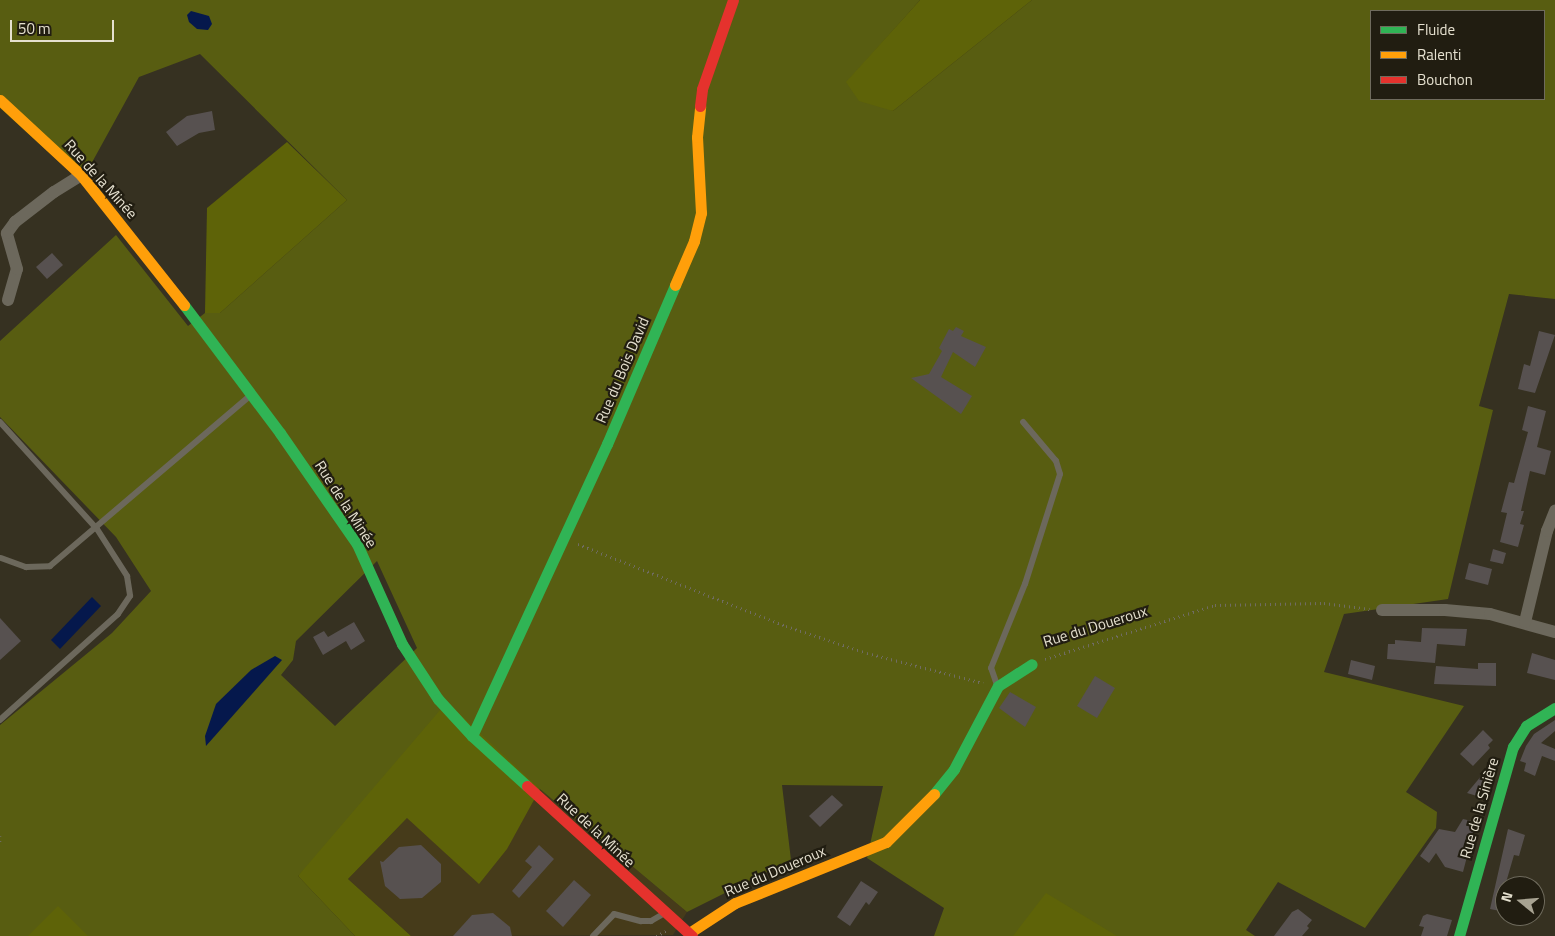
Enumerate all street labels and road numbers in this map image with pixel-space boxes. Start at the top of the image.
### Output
street label: Rue de la Minée [61,136,141,222]
street label: Rue du Bois David [592,314,652,426]
street label: Rue de la Minée [311,457,381,551]
street label: Rue du Doueroux [1041,602,1149,650]
street label: Rue de la Sinière [1456,756,1502,860]
street label: Rue de la Minée [553,789,639,871]
street label: Rue du Doueroux [722,842,828,900]

